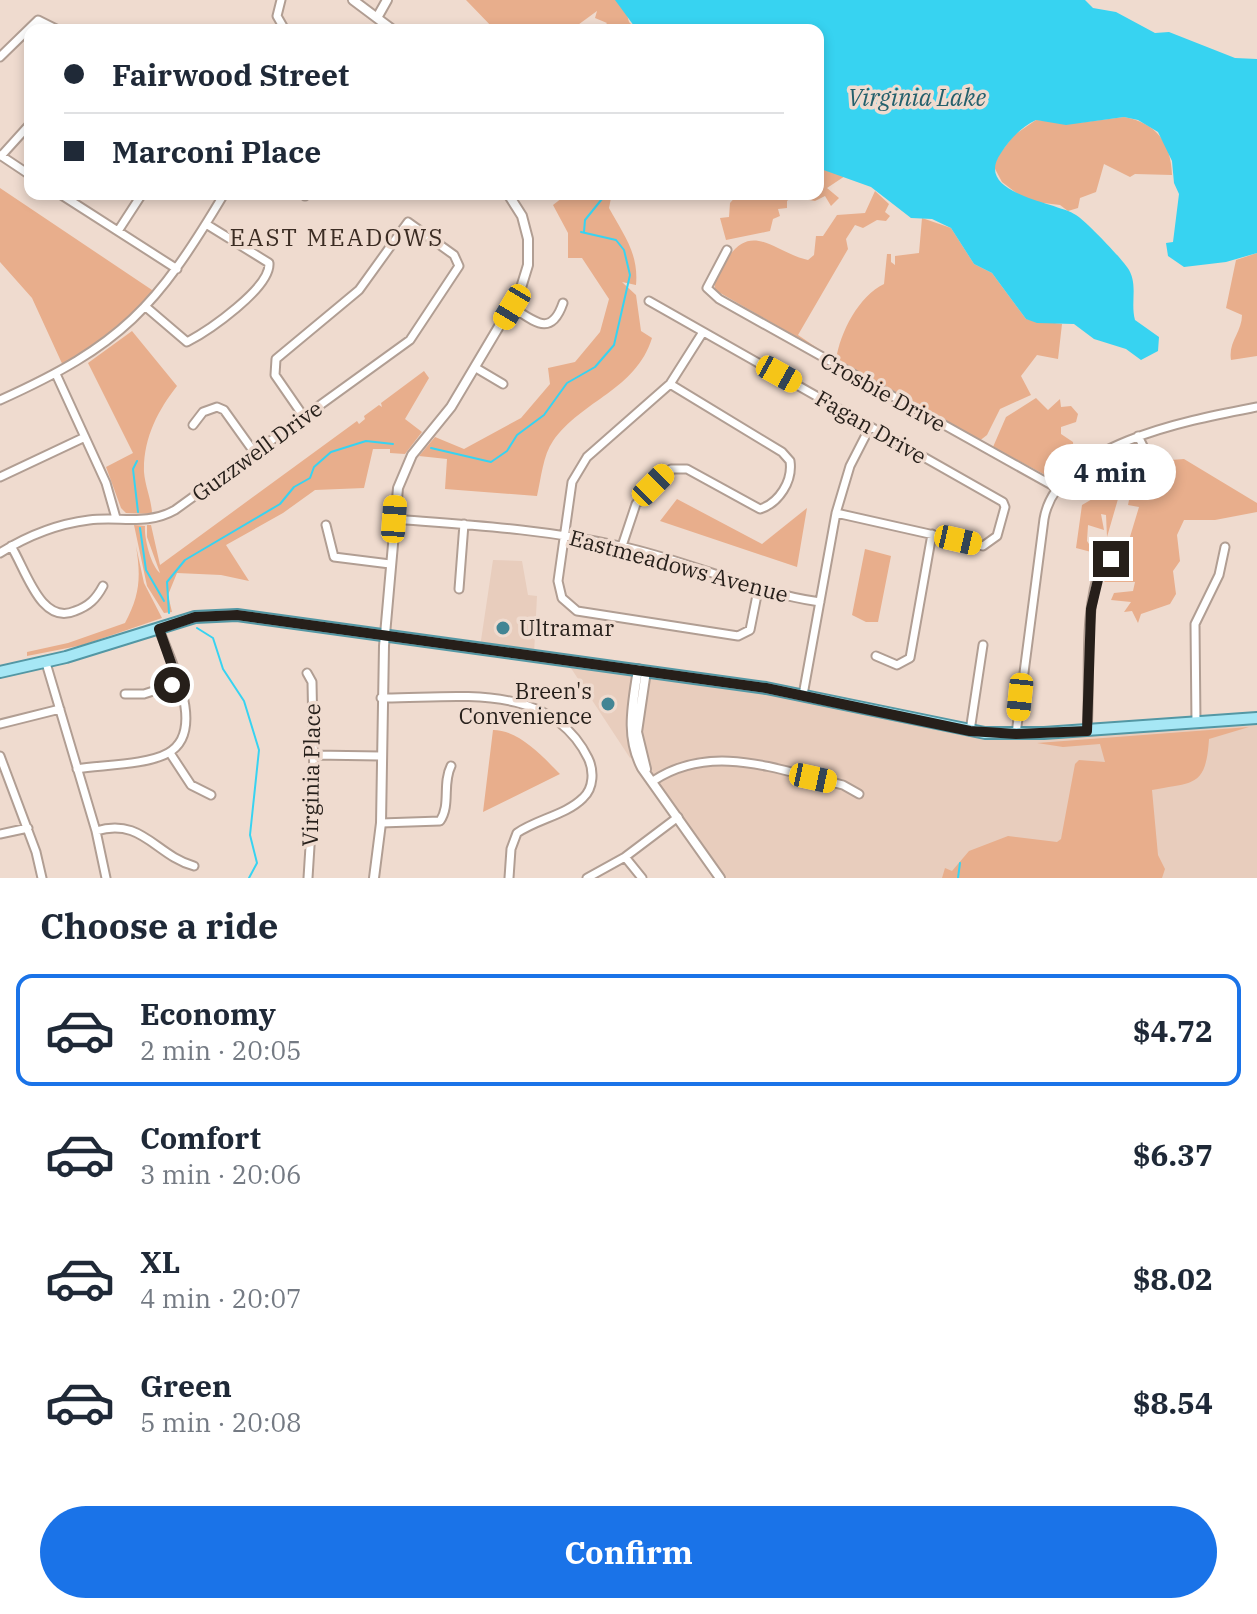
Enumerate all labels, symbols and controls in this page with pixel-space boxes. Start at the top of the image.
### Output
text: Fairwood Street [112,55,349,94]
water label: Virginia Lake [848,81,987,113]
text: Marconi Place [112,132,321,171]
district label: EAST MEADOWS [230,221,444,253]
car [489,280,535,334]
street label: Crosbie Drive [815,345,951,438]
car [752,352,806,396]
street label: Fagan Drive [811,383,932,470]
street label: Guzzwell Drive [186,393,328,508]
callout: 4 min [1045,443,1177,499]
text: 4 min [1074,455,1146,489]
car [628,460,678,510]
car [380,494,408,544]
street label: Eastmeadows Avenue [567,522,792,609]
car [932,523,984,557]
route end [1093,541,1129,577]
place label: Ultramar [519,613,614,642]
marker: Ultramar [494,619,512,637]
route start [154,667,190,703]
car [1006,672,1034,722]
place label: Breen's Convenience [459,676,592,730]
marker: Breen's Convenience [599,695,617,713]
street label: Virginia Place [295,703,326,847]
car [787,761,839,795]
text: Choose a ride [40,902,279,949]
icon: car [44,994,116,1066]
text: Economy [140,994,276,1033]
text: $4.72 [1133,1011,1213,1050]
text: 2 min · 20:05 [140,1033,302,1067]
icon: car [44,1118,116,1190]
text: Comfort [140,1118,261,1157]
text: $6.37 [1133,1135,1213,1174]
text: 3 min · 20:06 [140,1157,302,1191]
icon: car [44,1242,116,1314]
text: XL [140,1242,180,1281]
text: $8.02 [1133,1259,1213,1298]
text: 4 min · 20:07 [140,1281,302,1315]
icon: car [44,1366,116,1438]
text: Green [140,1366,232,1405]
text: $8.54 [1133,1383,1213,1422]
text: 5 min · 20:08 [140,1405,302,1439]
button: Confirm [40,1506,1217,1598]

